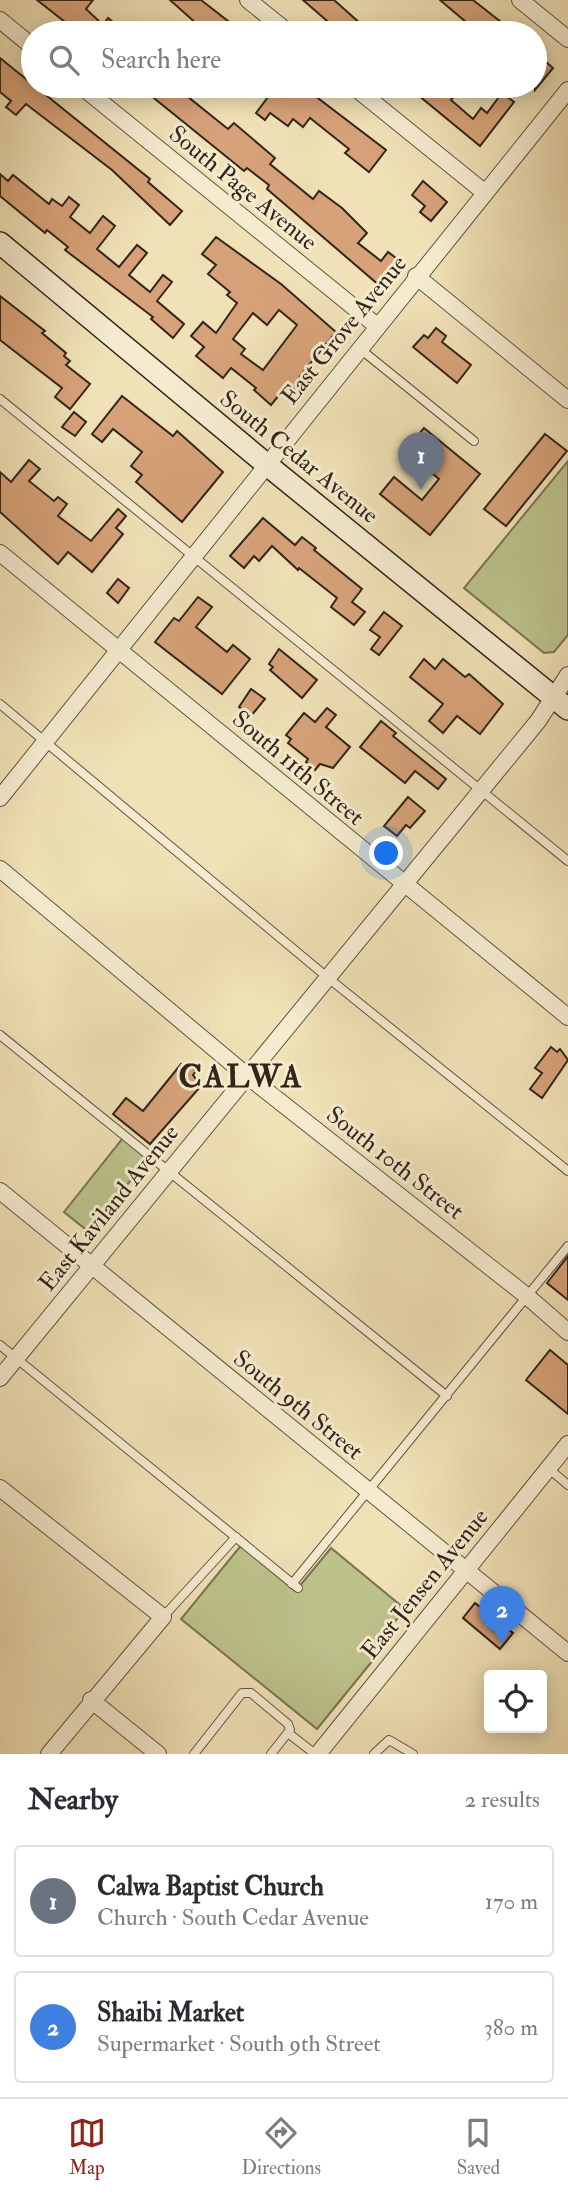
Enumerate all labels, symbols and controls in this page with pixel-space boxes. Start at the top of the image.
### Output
search box [21,21,547,98]
icon: search [45,41,83,79]
text: Search here [101,44,221,76]
street label: South Page Avenue [162,119,324,257]
street label: East Grove Avenue [274,249,414,411]
street label: South Cedar Avenue [213,383,385,531]
pin: 1 [398,432,444,490]
street label: South 11th Street [226,704,371,832]
your location [369,836,403,870]
district label: CALWA [178,1057,304,1097]
street label: South 10th Street [320,1099,470,1227]
street label: East Kaviland Avenue [32,1118,186,1298]
street label: South 9th Street [227,1343,369,1467]
street label: East Jensen Avenue [355,1502,495,1666]
pin: 2 [479,1586,525,1644]
map controls [484,1670,547,1733]
button: locate [484,1670,547,1733]
text: Nearby [28,1781,118,1818]
text: 2 results [465,1785,540,1814]
text: Calwa Baptist Church [97,1871,324,1903]
text: 1 [49,1887,57,1916]
text: 170 m [485,1887,538,1916]
text: Church · South Cedar Avenue [97,1903,369,1932]
text: Shaibi Market [97,1997,244,2029]
text: 2 [47,2013,59,2042]
text: 380 m [484,2013,538,2042]
text: Supermarket · South 9th Street [97,2029,381,2058]
tab: Map [68,2114,106,2180]
tab: Directions [241,2114,321,2180]
tab: Saved [457,2114,500,2180]

